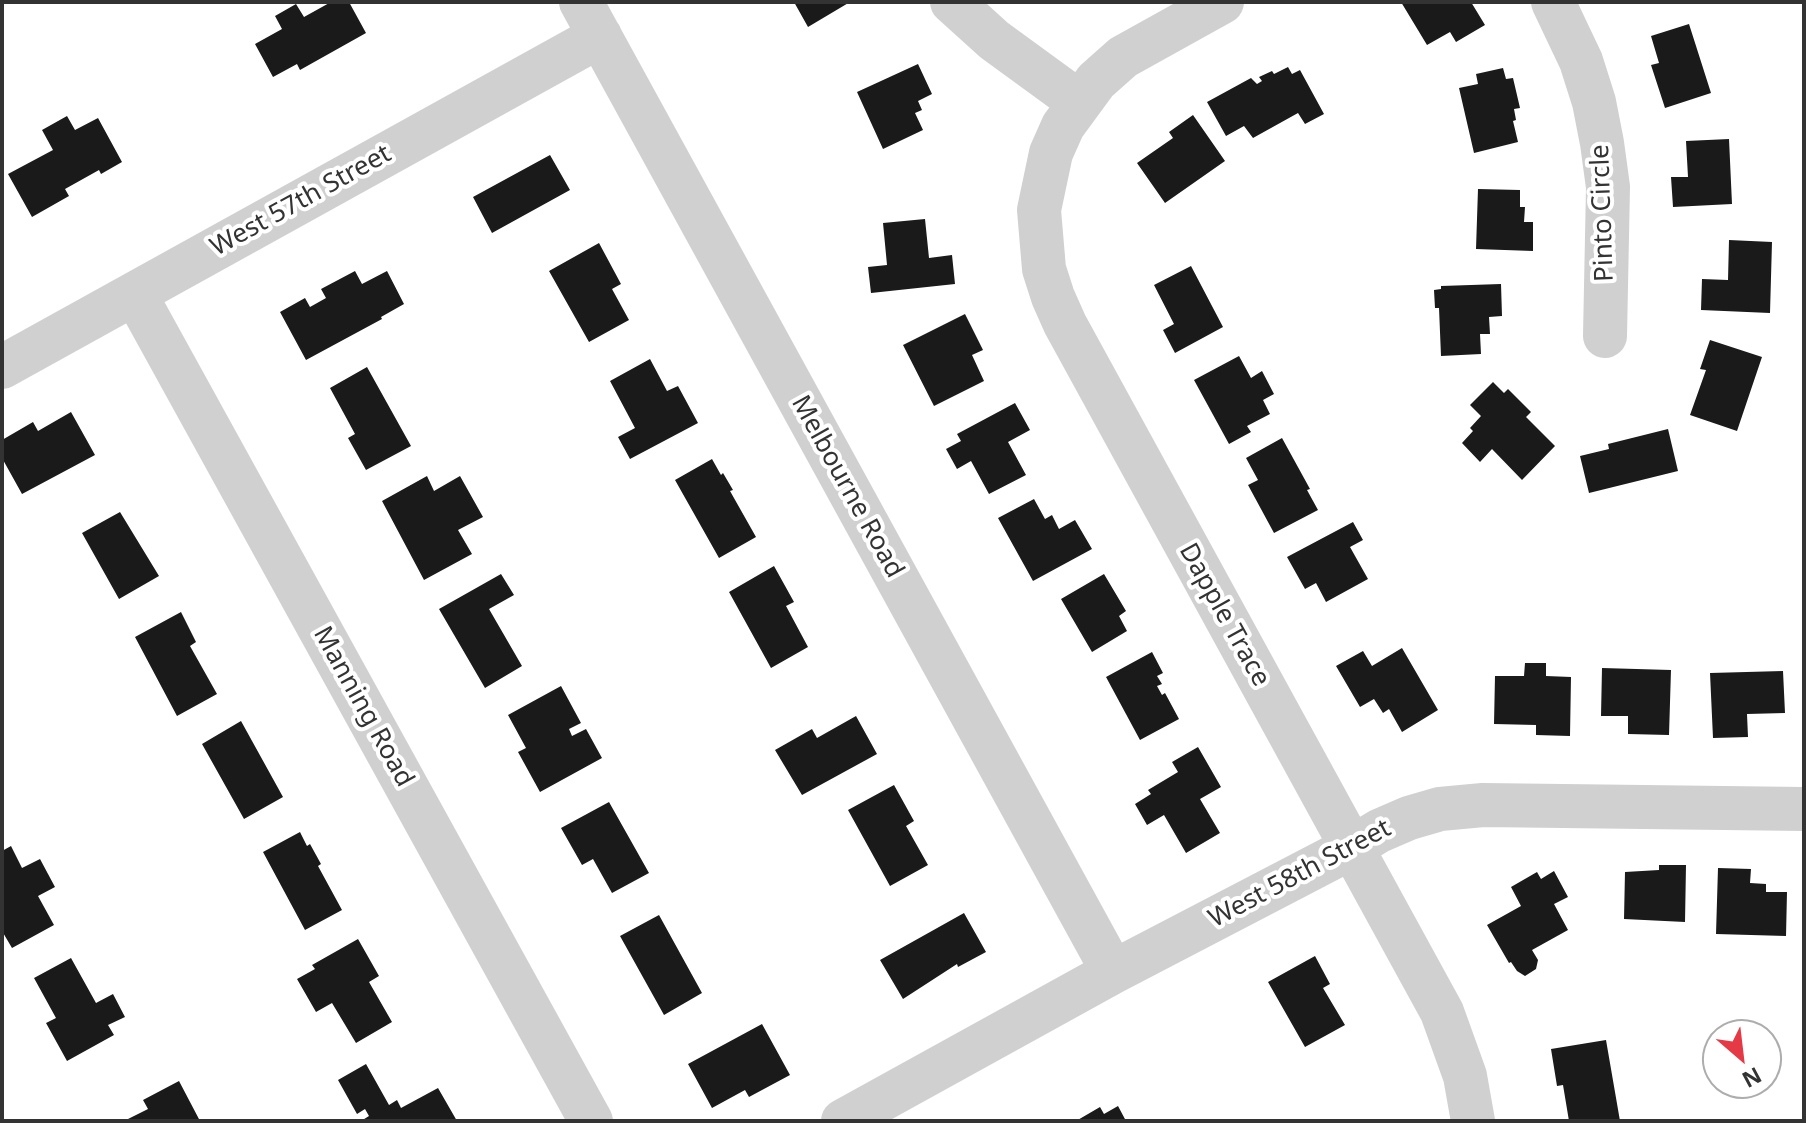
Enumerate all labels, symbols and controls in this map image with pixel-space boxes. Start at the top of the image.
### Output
street label: West 57th Street [205,139,397,263]
street label: Pinto Circle [1585,144,1621,282]
street label: Melbourne Road [784,390,910,584]
street label: Dapple Trace [1172,538,1276,692]
street label: Manning Road [306,621,420,793]
street label: West 58th Street [1204,813,1396,935]
north arrow [1702,1019,1782,1099]
text: N [1737,1061,1767,1096]

